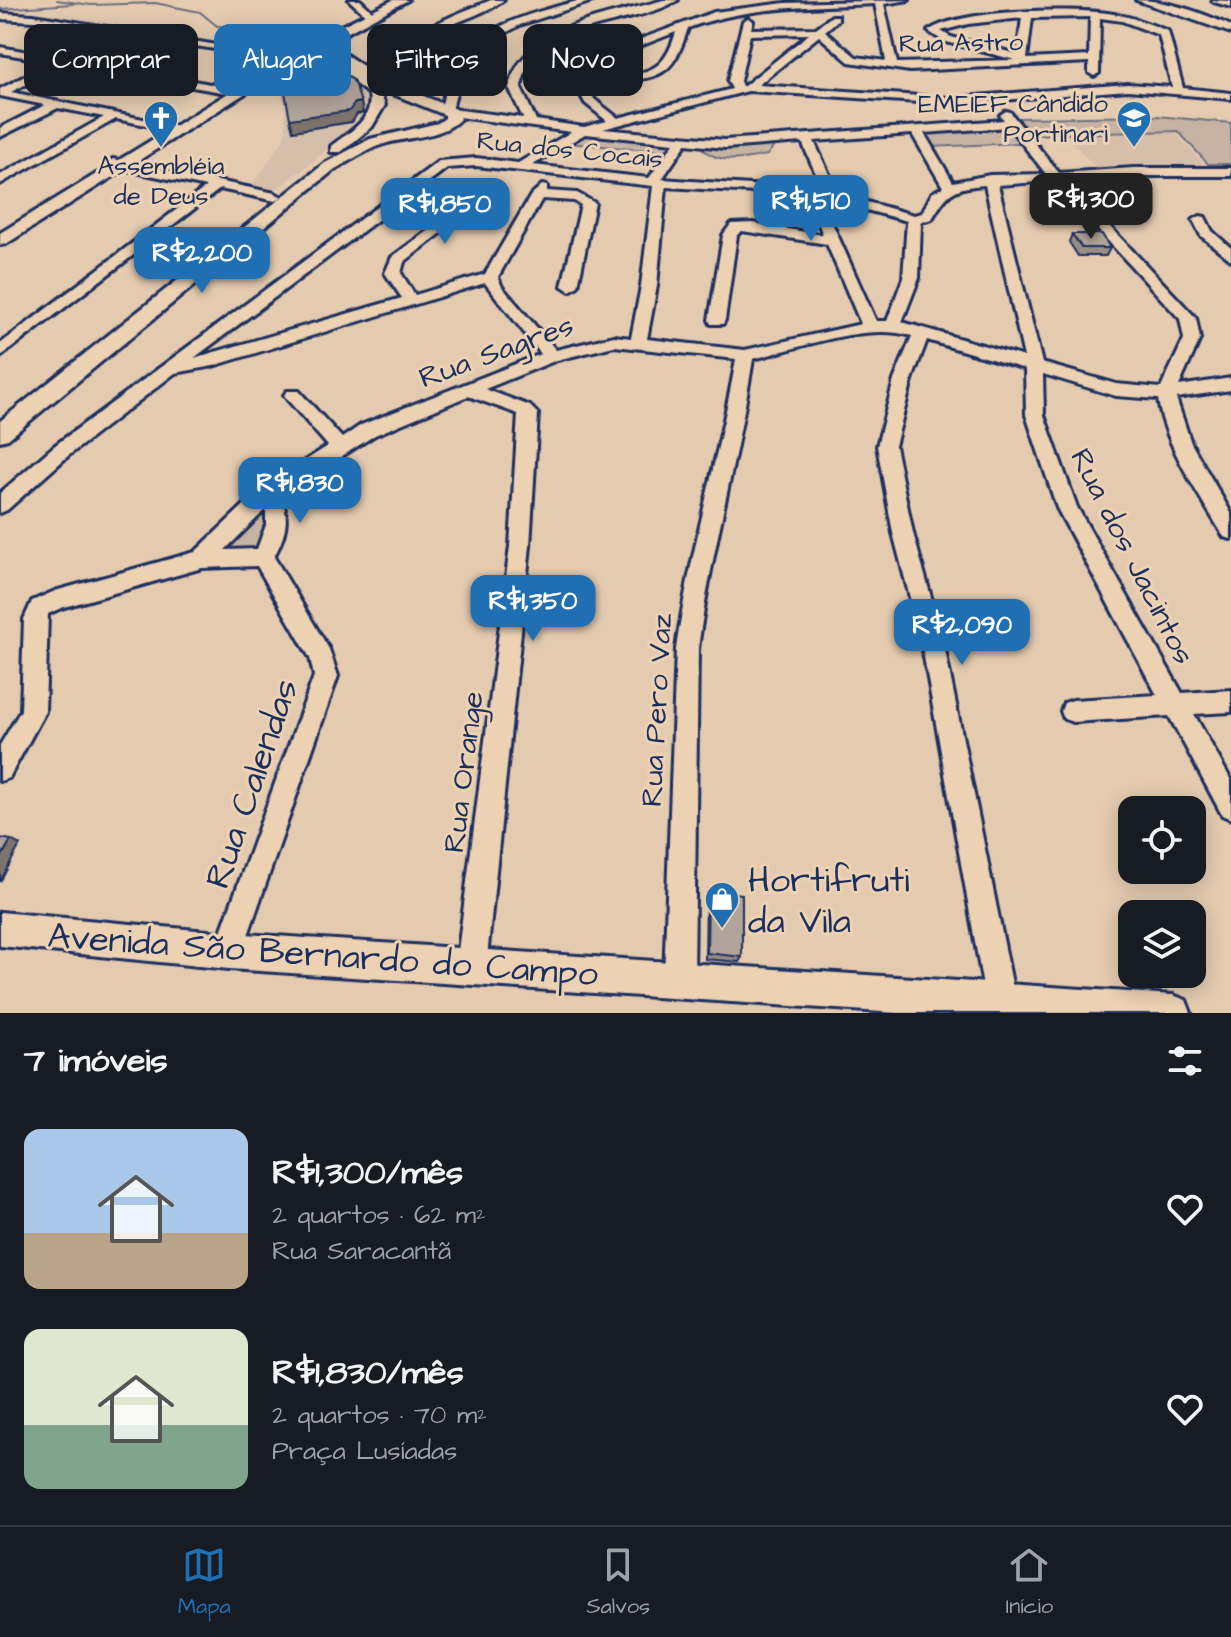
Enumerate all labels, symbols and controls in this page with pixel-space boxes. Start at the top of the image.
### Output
chip: Comprar [24,24,198,96]
chip: Alugar [214,24,351,96]
chip: Filtros [367,24,507,96]
chip: Novo [523,24,643,96]
street label: Rua Astro [898,24,1024,62]
place label: EMEIEF Cândido Portinari [918,86,1108,152]
church icon: Assembléia de Deus [142,99,180,149]
school or university icon: EMEIEF Cândido Portinari [1115,99,1153,149]
street label: Rua dos Cocais [475,122,665,178]
place label: Assembléia de Deus [98,148,224,214]
pin: R$1,300 [1017,173,1165,241]
pin: R$1,510 [737,175,885,243]
pin: R$1,850 [371,178,519,246]
text: R$1,300 [1048,181,1135,217]
text: R$1,510 [771,183,851,219]
text: R$1,850 [399,186,491,222]
pin: R$2,200 [128,227,276,295]
text: R$2,200 [152,235,252,271]
street label: Rua Sagres [413,305,580,400]
street label: Rua dos Jacintos [1060,441,1205,672]
pin: R$1,830 [226,457,374,525]
text: R$1,830 [256,465,344,501]
pin: R$1,350 [459,575,607,643]
text: R$1,350 [489,583,578,619]
pin: R$2,090 [888,599,1036,667]
text: R$2,090 [912,607,1012,643]
street label: Rua Pero Vaz [631,612,683,808]
street label: Rua Calendas [193,672,312,895]
street label: Rua Orange [433,689,496,855]
map controls [1118,796,1206,988]
button: locate [1118,796,1206,884]
place label: Hortifruti da Vila [748,855,909,947]
shop icon: Hortifruti da Vila [703,880,741,930]
button: layers [1118,900,1206,988]
street label: Avenida São Bernardo do Campo [46,911,600,1000]
text: 7 imóveis [24,1037,168,1085]
icon: filters [1163,1039,1207,1083]
text: R$1,300/mês [272,1149,463,1197]
icon: home [88,1161,184,1257]
icon: heart [1163,1187,1207,1231]
text: 2 quartos · 62 m² [272,1197,486,1233]
text: Rua Saracantã [272,1233,451,1269]
text: R$1,830/mês [272,1349,464,1397]
icon: home [88,1361,184,1457]
icon: heart [1163,1387,1207,1431]
text: 2 quartos · 70 m² [272,1397,487,1433]
text: Praça Lusíadas [272,1433,457,1469]
tab: Mapa [178,1543,231,1622]
tab: Salvos [586,1543,650,1622]
tab: Início [1006,1543,1053,1622]

